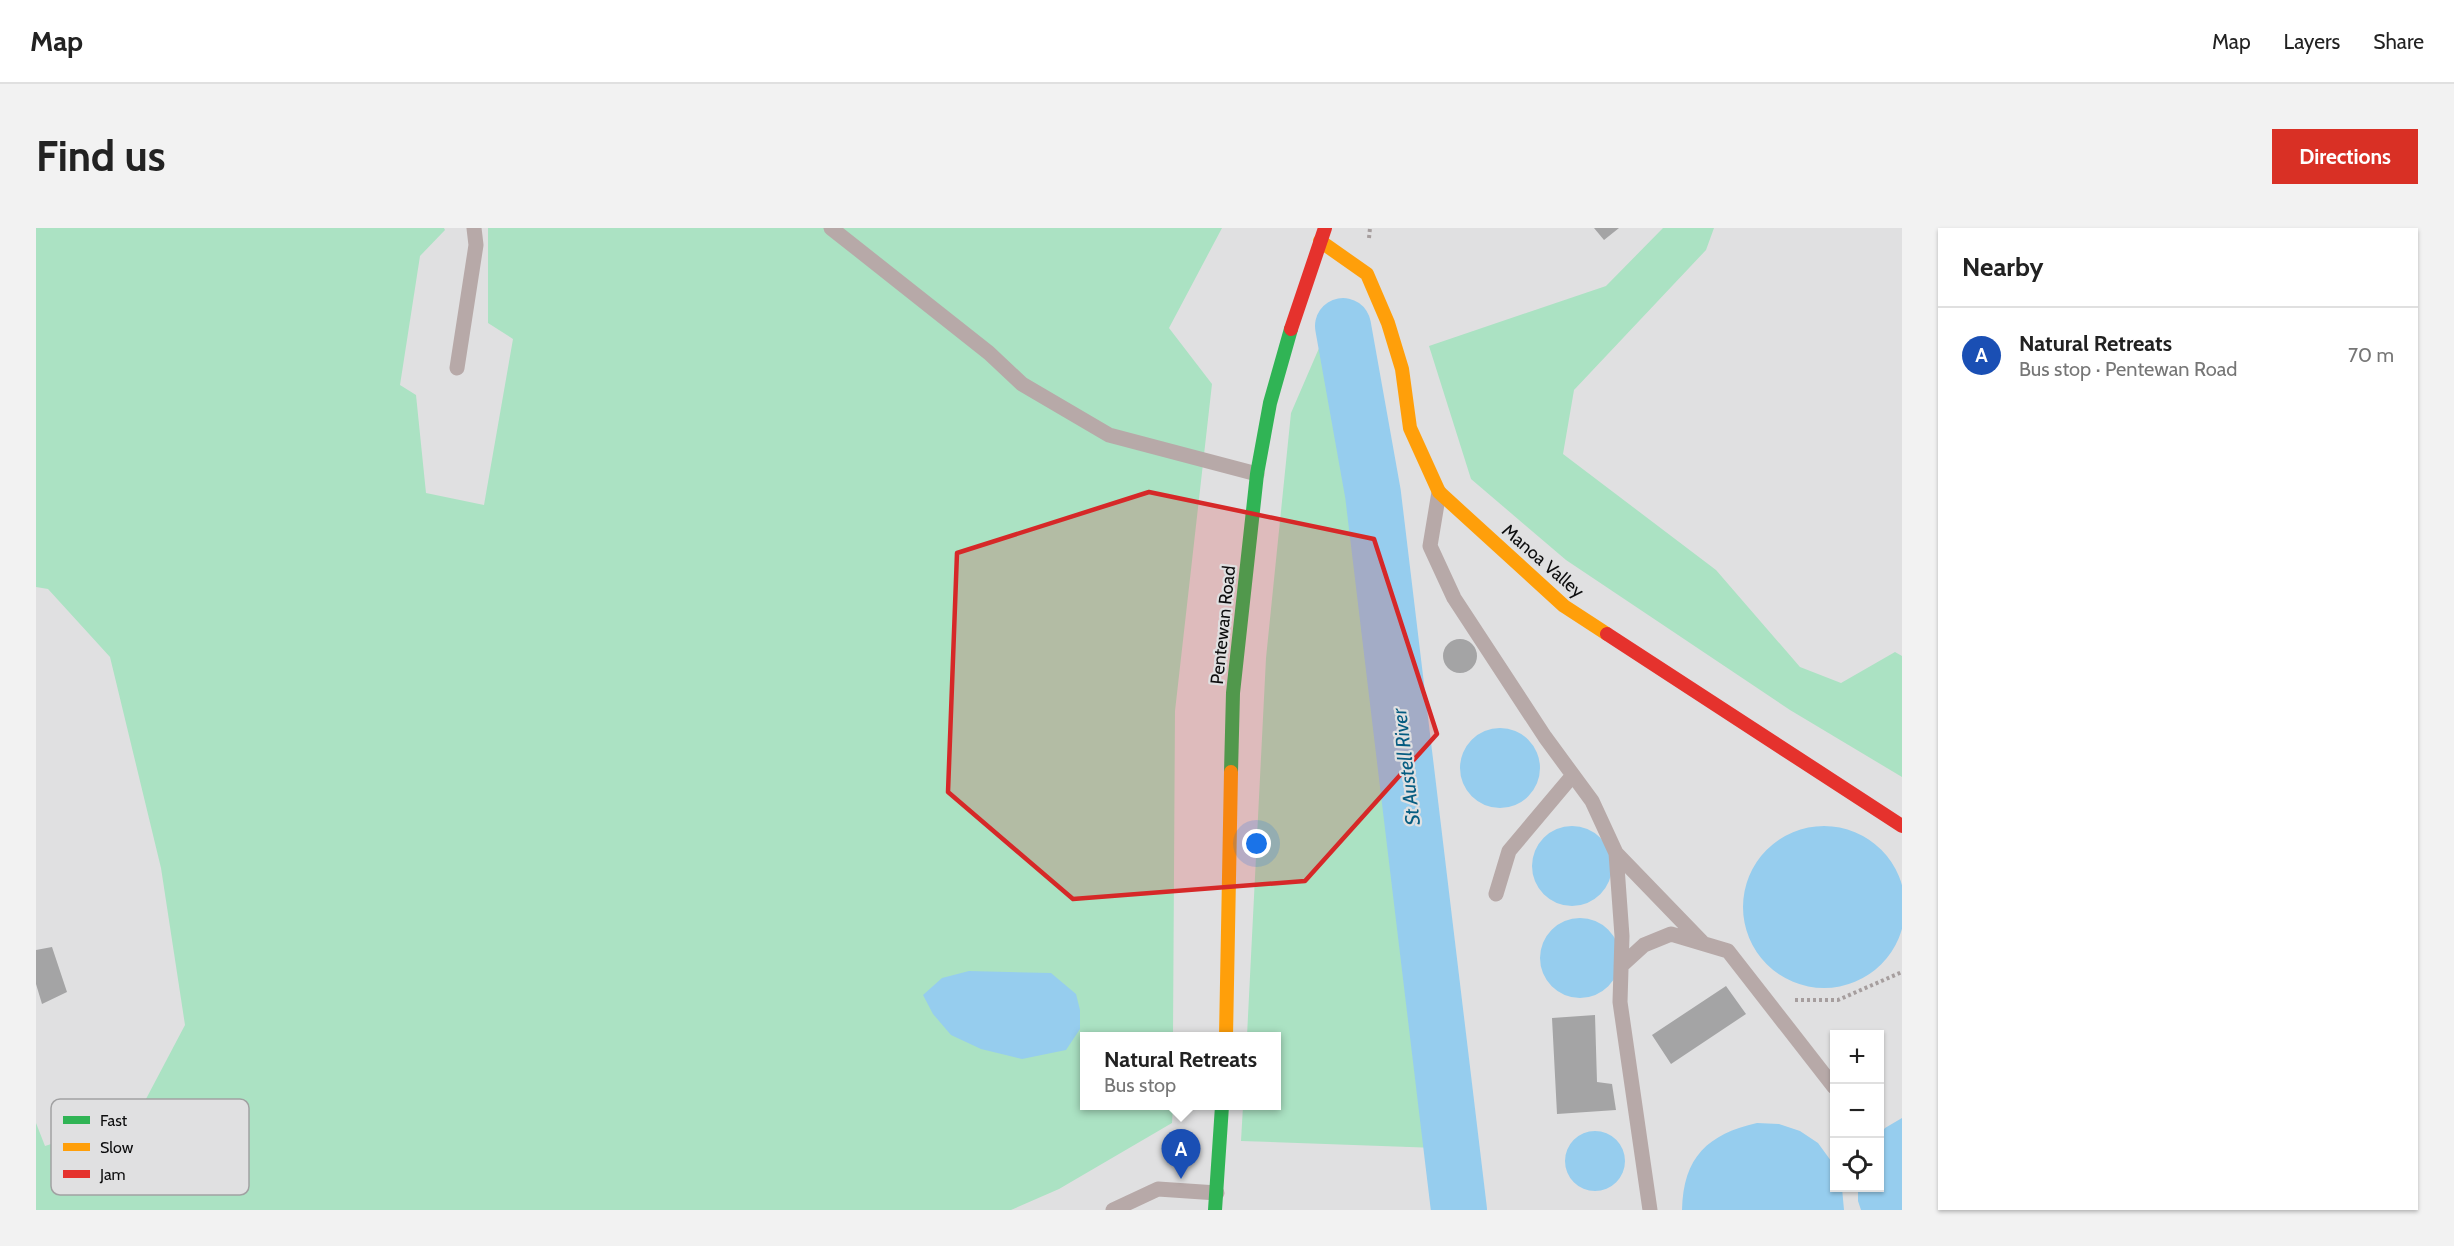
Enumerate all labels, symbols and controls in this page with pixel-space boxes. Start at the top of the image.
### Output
text: Map [30,24,83,58]
text: Map [2212,29,2251,54]
text: Layers [2284,29,2340,54]
text: Share [2373,29,2424,54]
button: Directions [2272,129,2418,184]
text: Find us [36,130,165,182]
text: Nearby [1962,251,2043,283]
text: Natural Retreats [2019,330,2172,357]
text: A [1975,343,1988,367]
text: 70 m [2348,343,2394,367]
text: Bus stop · Pentewan Road [2019,357,2237,381]
street label: Manoa Valley [1498,519,1588,603]
street label: Pentewan Road [1206,565,1240,685]
water label: St Austell River [1387,706,1425,827]
your location [1242,829,1271,858]
map controls [1830,1030,1884,1192]
button: + [1830,1030,1884,1084]
popup [1080,1032,1281,1110]
text: Natural Retreats [1104,1046,1257,1073]
text: Bus stop [1104,1073,1176,1097]
button: − [1830,1084,1884,1138]
legend [51,1099,249,1195]
text: Fast [100,1111,128,1130]
pin: A [1162,1130,1200,1179]
text: Slow [100,1138,134,1157]
button: locate [1830,1138,1884,1192]
text: Jam [99,1165,126,1184]

